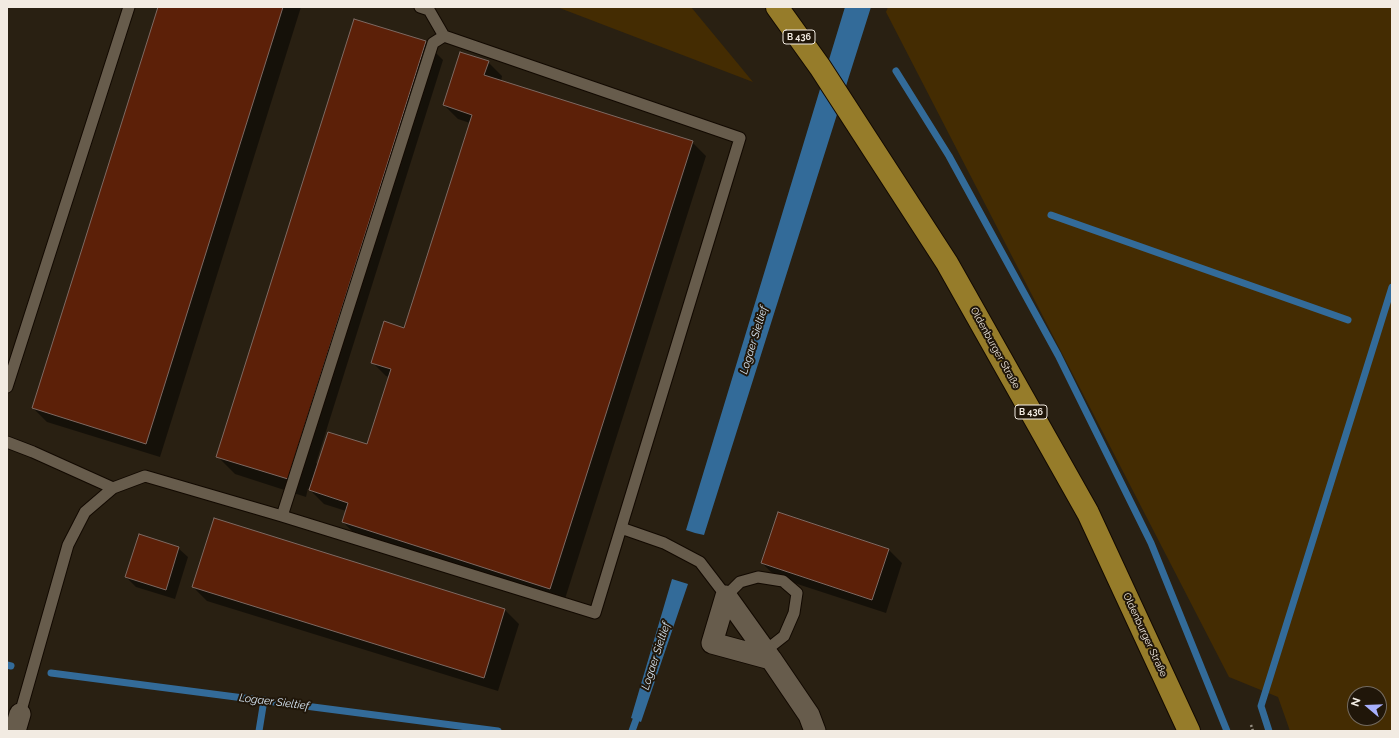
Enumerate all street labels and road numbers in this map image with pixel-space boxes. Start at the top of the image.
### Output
road number: B 436 [783,30,815,44]
street label: Oldenburger Straße [968,305,1022,391]
road number: B 436 [1015,405,1047,419]
street label: Oldenburger Straße [1120,591,1170,679]

